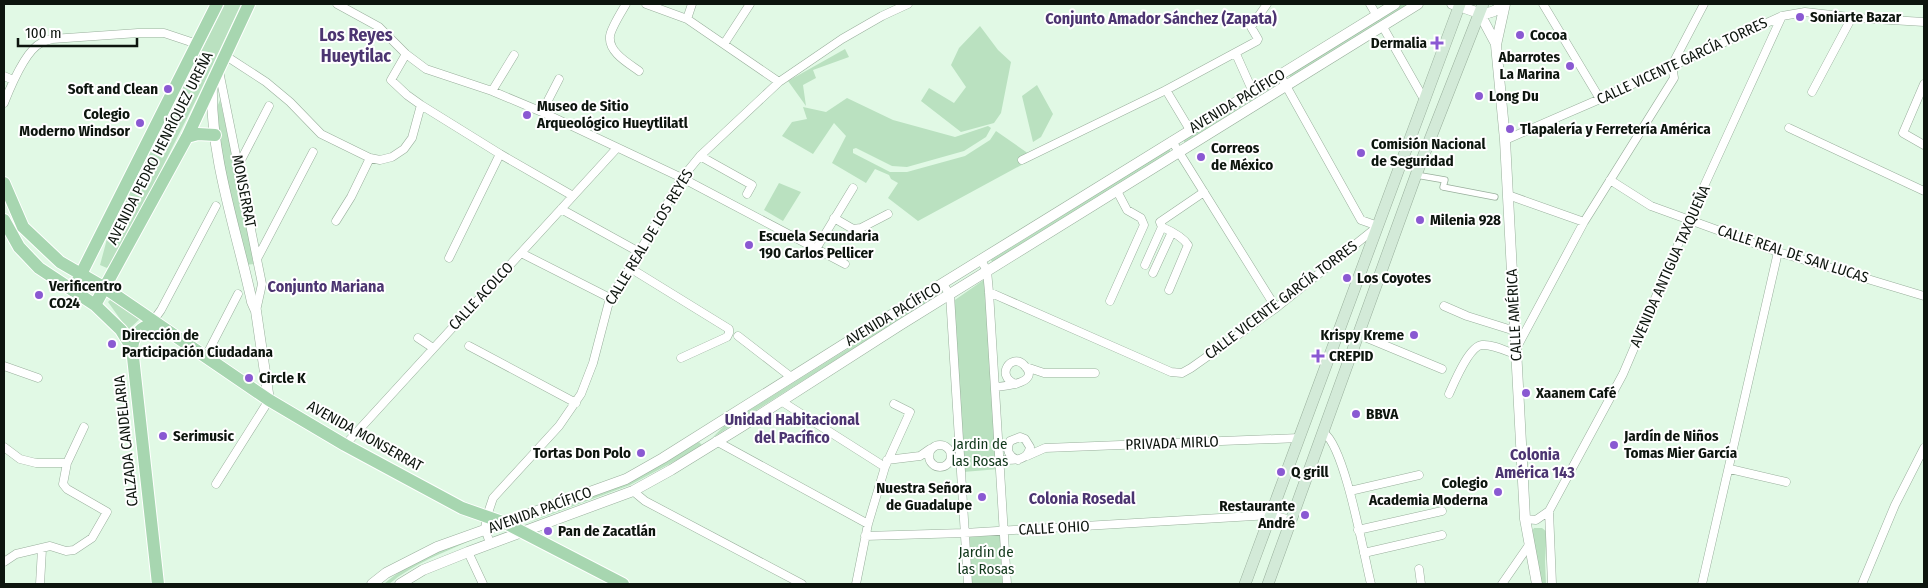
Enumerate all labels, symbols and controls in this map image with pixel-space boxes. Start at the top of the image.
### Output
place label: Soniarte Bazar [1810,8,1902,26]
district label: Conjunto Amador Sánchez (Zapata) [1045,9,1277,28]
marker: Soniarte Bazar [1794,11,1806,23]
street label: CALLE VICENTE GARCÍA TORRES [1594,13,1770,109]
scale bar [18,15,136,47]
text: 100 m [25,24,62,42]
district label: Los Reyes Hueytilac [319,24,393,67]
place label: Cocoa [1530,26,1568,44]
marker: Cocoa [1514,29,1526,41]
place label: Dermalia [1371,34,1428,52]
marker: Dermalia [1431,37,1443,49]
street label: AVENIDA PEDRO HENRÍQUEZ UREÑA [103,48,217,247]
place label: Abarrotes La Marina [1498,48,1561,83]
marker: Abarrotes La Marina [1564,60,1576,72]
street label: AVENIDA PACÍFICO [1186,65,1288,137]
place label: Soft and Clean [68,80,158,98]
marker: Soft and Clean [162,83,174,95]
place label: Long Du [1489,87,1539,105]
marker: Long Du [1473,90,1485,102]
place label: Museo de Sitio Arqueológico Hueytlilatl [536,97,689,132]
place label: Colegio Moderno Windsor [19,105,130,140]
marker: Museo de Sitio Arqueológico Hueytlilatl [521,109,533,121]
marker: Colegio Moderno Windsor [134,117,146,129]
place label: Tlapalería y Ferretería América [1520,120,1711,138]
marker: Tlapalería y Ferretería América [1504,123,1516,135]
place label: Comisión Nacional de Seguridad [1371,135,1486,170]
place label: Correos de México [1211,139,1273,174]
marker: Comisión Nacional de Seguridad [1355,147,1367,159]
marker: Correos de México [1195,151,1207,163]
street label: MONSERRAT [228,153,260,229]
street label: CALLE REAL DE LOS REYES [601,166,697,308]
street label: AVENIDA ANTIGUA TAXQUEÑA [1626,182,1714,350]
place label: Milenia 928 [1430,211,1501,229]
marker: Milenia 928 [1414,214,1426,226]
street label: CALLE REAL DE SAN LUCAS [1715,221,1871,287]
place label: Escuela Secundaria 190 Carlos Pellicer [759,227,879,262]
street label: CALLE VICENTE GARCÍA TORRES [1201,237,1361,363]
marker: Escuela Secundaria 190 Carlos Pellicer [743,239,755,251]
street label: CALLE ACOLCO [445,258,517,334]
street label: CALLE AMÉRICA [1503,268,1525,362]
place label: Los Coyotes [1357,269,1431,287]
marker: Los Coyotes [1341,272,1353,284]
place label: Verificentro CO24 [48,277,122,312]
district label: Conjunto Mariana [268,277,384,296]
street label: AVENIDA PACÍFICO [842,278,944,350]
marker: Verificentro CO24 [33,289,45,301]
place label: Dirección de Participación Ciudadana [122,326,274,361]
place label: Krispy Kreme [1321,326,1404,344]
marker: Krispy Kreme [1408,329,1420,341]
marker: Dirección de Participación Ciudadana [106,338,118,350]
place label: CREPID [1329,347,1374,365]
marker: CREPID [1311,349,1325,363]
place label: Circle K [259,369,306,387]
marker: Circle K [243,372,255,384]
street label: CALZADA CANDELARIA [110,374,142,508]
place label: Xaanem Café [1535,384,1617,402]
marker: Xaanem Café [1520,387,1532,399]
street label: AVENIDA MONSERRAT [304,397,426,475]
place label: BBVA [1366,405,1399,423]
marker: BBVA [1350,408,1362,420]
district label: Unidad Habitacional del Pacífico [725,410,860,447]
place label: Serimusic [173,427,234,445]
place label: Jardín de Niños Tomas Mier García [1623,427,1738,462]
marker: Serimusic [157,430,169,442]
street label: PRIVADA MIRLO [1125,432,1219,454]
park label: Jardin de las Rosas [952,435,1008,470]
marker: Jardín de Niños Tomas Mier García [1608,439,1620,451]
place label: Tortas Don Polo [533,444,631,462]
district label: Colonia América 143 [1494,445,1575,482]
marker: Tortas Don Polo [635,447,647,459]
place label: Q grill [1291,463,1329,481]
marker: Q grill [1275,466,1287,478]
place label: Colegio Academia Moderna [1368,474,1489,509]
place label: Nuestra Señora de Guadalupe [876,479,973,514]
street label: AVENIDA PACÍFICO [486,483,594,537]
marker: Colegio Academia Moderna [1492,486,1504,498]
district label: Colonia Rosedal [1029,489,1136,508]
marker: Nuestra Señora de Guadalupe [976,491,988,503]
place label: Restaurante André [1219,497,1295,532]
marker: Restaurante André [1299,509,1311,521]
street label: CALLE OHIO [1018,517,1090,539]
place label: Pan de Zacatlán [558,522,656,540]
marker: Pan de Zacatlán [542,525,554,537]
park label: Jardín de las Rosas [958,543,1014,578]

